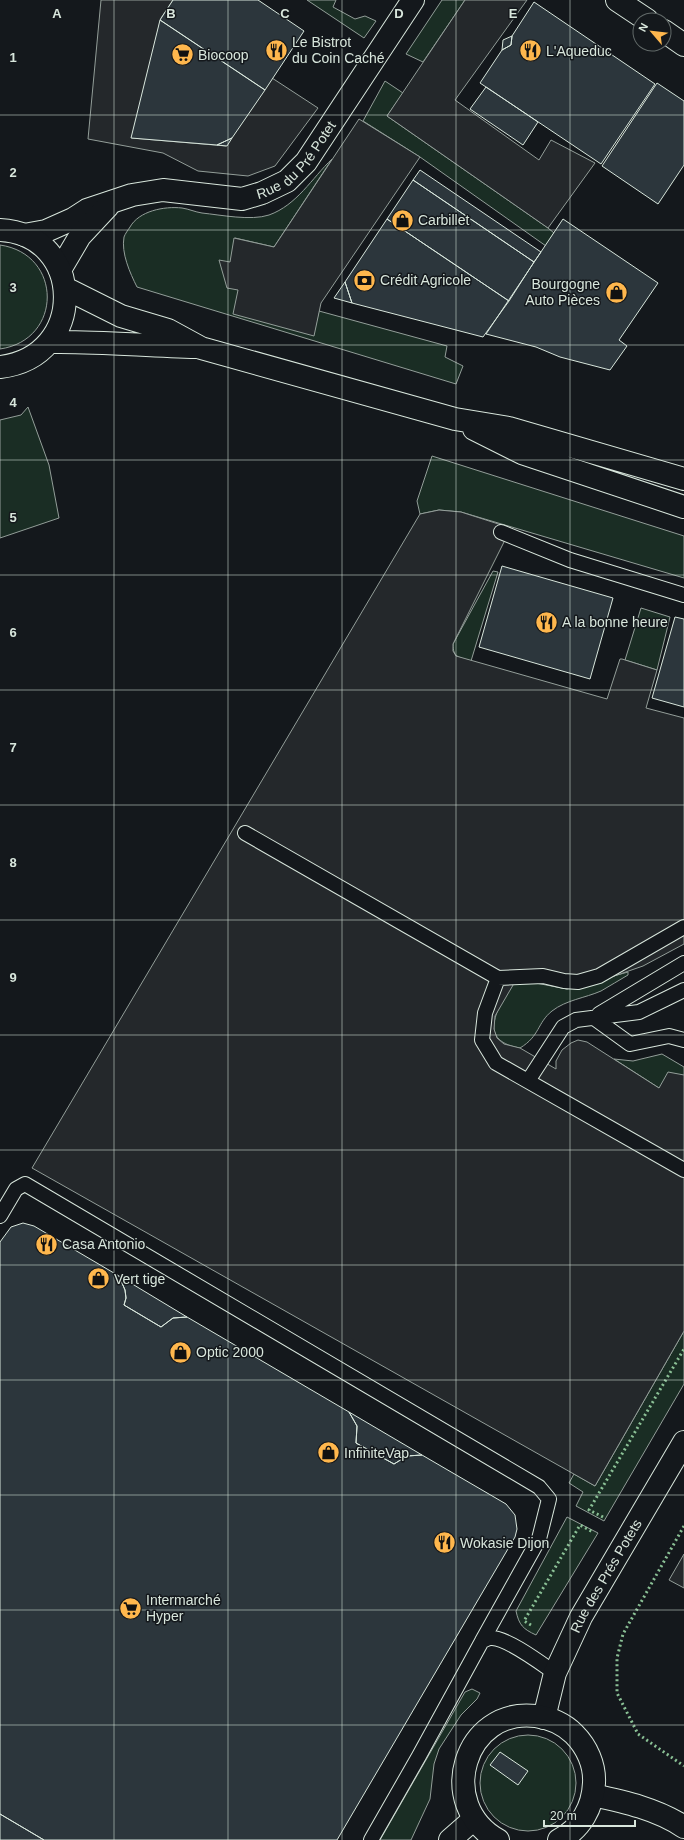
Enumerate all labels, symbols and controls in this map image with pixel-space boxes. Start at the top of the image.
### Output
text: A [52,6,62,21]
text: B [166,6,176,21]
text: C [280,6,290,21]
text: D [394,6,404,21]
text: E [509,6,518,21]
north arrow [632,12,672,52]
text: N [636,21,650,34]
place label: Le Bistrot du Coin Caché [292,34,385,66]
restaurant icon: Le Bistrot du Coin Caché [263,37,289,63]
restaurant icon: L'Aqueduc [517,38,543,64]
supermarket icon: Biocoop [169,42,195,68]
place label: L'Aqueduc [546,43,612,59]
place label: Biocoop [198,47,249,63]
text: 1 [9,50,17,65]
street label: Rue du Pré Potet [254,118,339,202]
text: 2 [9,165,17,180]
shop icon: Carbillet [390,207,416,233]
place label: Carbillet [418,212,469,228]
bank icon: Crédit Agricole [352,267,378,293]
place label: Crédit Agricole [380,272,471,288]
place label: Bourgogne Auto Pièces [525,276,600,308]
shop icon: Bourgogne Auto Pièces [603,279,629,305]
text: 3 [9,280,17,295]
text: 4 [9,395,17,410]
text: 5 [9,510,17,525]
restaurant icon: A la bonne heure [533,609,559,635]
place label: A la bonne heure [562,614,668,630]
text: 6 [9,625,17,640]
text: 7 [9,740,17,755]
text: 8 [9,855,17,870]
text: 9 [9,970,17,985]
restaurant icon: Casa Antonio [33,1231,59,1257]
place label: Casa Antonio [62,1236,145,1252]
shop icon: Vert tige [85,1266,111,1292]
place label: Vert tige [114,1271,166,1287]
shop icon: Optic 2000 [168,1339,194,1365]
place label: Optic 2000 [196,1344,264,1360]
shop icon: InfiniteVap [315,1440,341,1466]
place label: InfiniteVap [344,1445,409,1461]
street label: Rue des Prés Potets [567,1516,645,1635]
restaurant icon: Wokasie Dijon [431,1530,457,1556]
place label: Wokasie Dijon [460,1535,549,1551]
place label: Intermarché Hyper [146,1592,221,1624]
supermarket icon: Intermarché Hyper [117,1595,143,1621]
scale bar [544,1802,635,1828]
text: 20 m [550,1809,577,1823]

